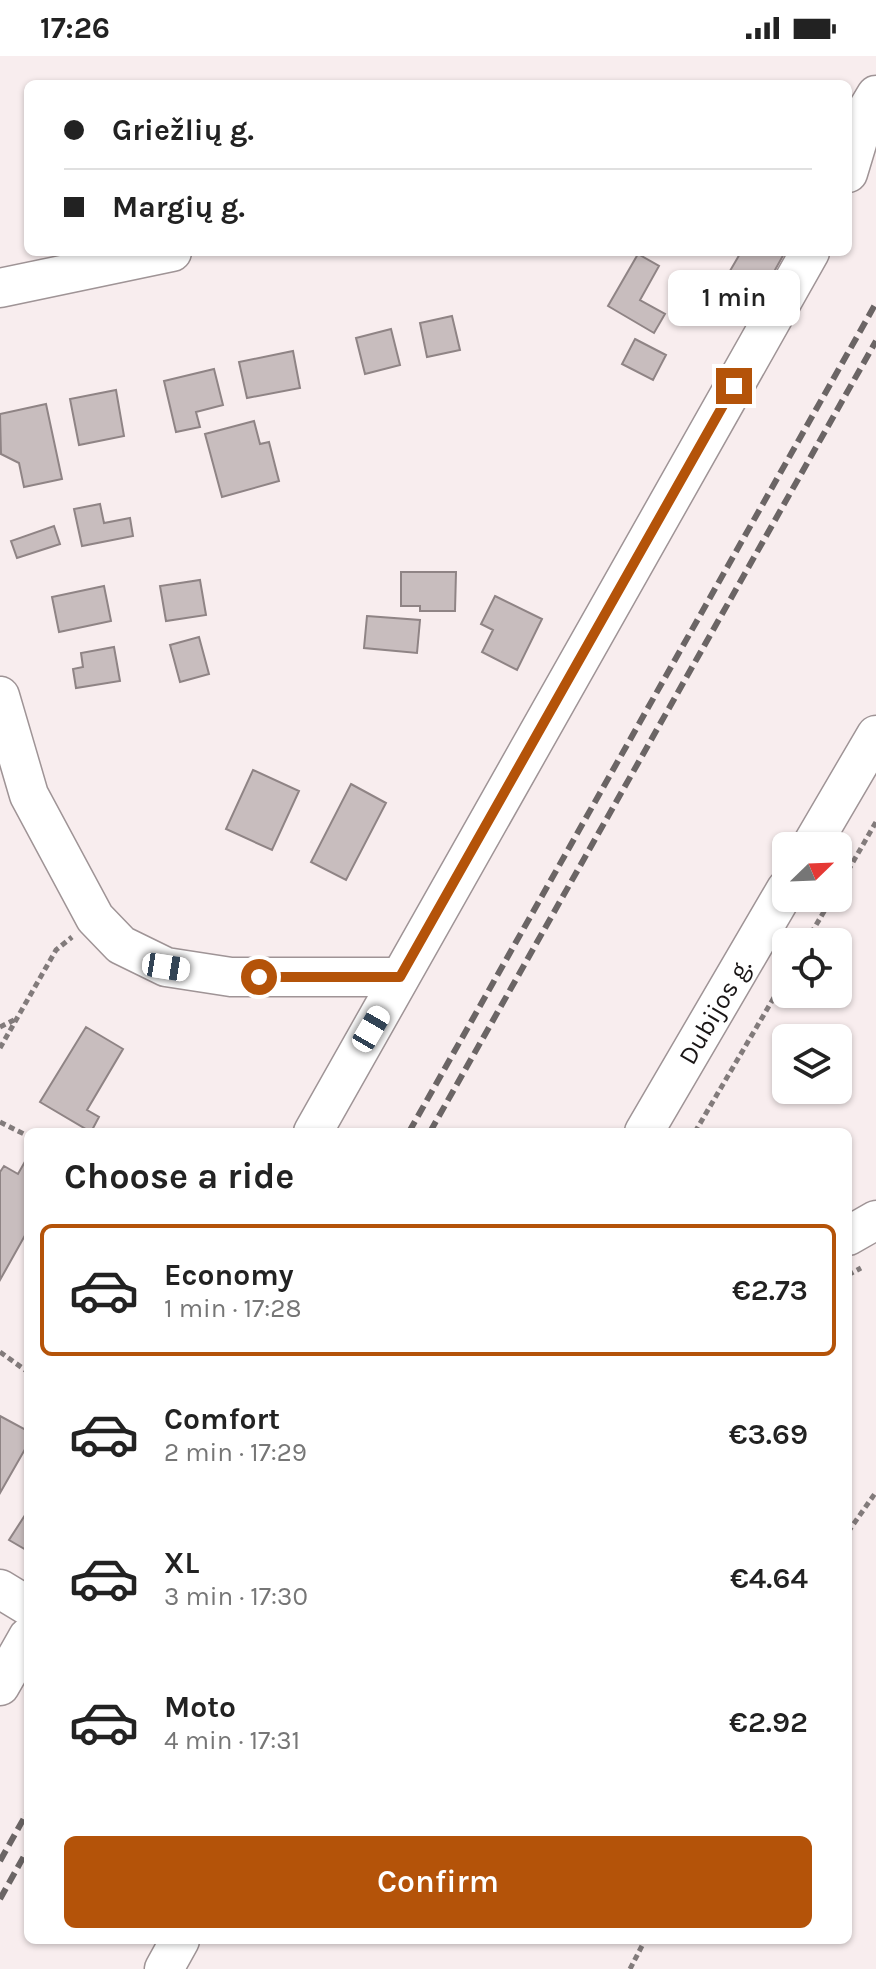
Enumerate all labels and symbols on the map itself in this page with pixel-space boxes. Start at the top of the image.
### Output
callout: 1 min [668,270,800,326]
route end [716,368,752,404]
north arrow [772,832,852,912]
car [140,951,192,983]
street label: Dubijos g. [672,953,758,1070]
route start [241,959,277,995]
car [349,1002,393,1056]

